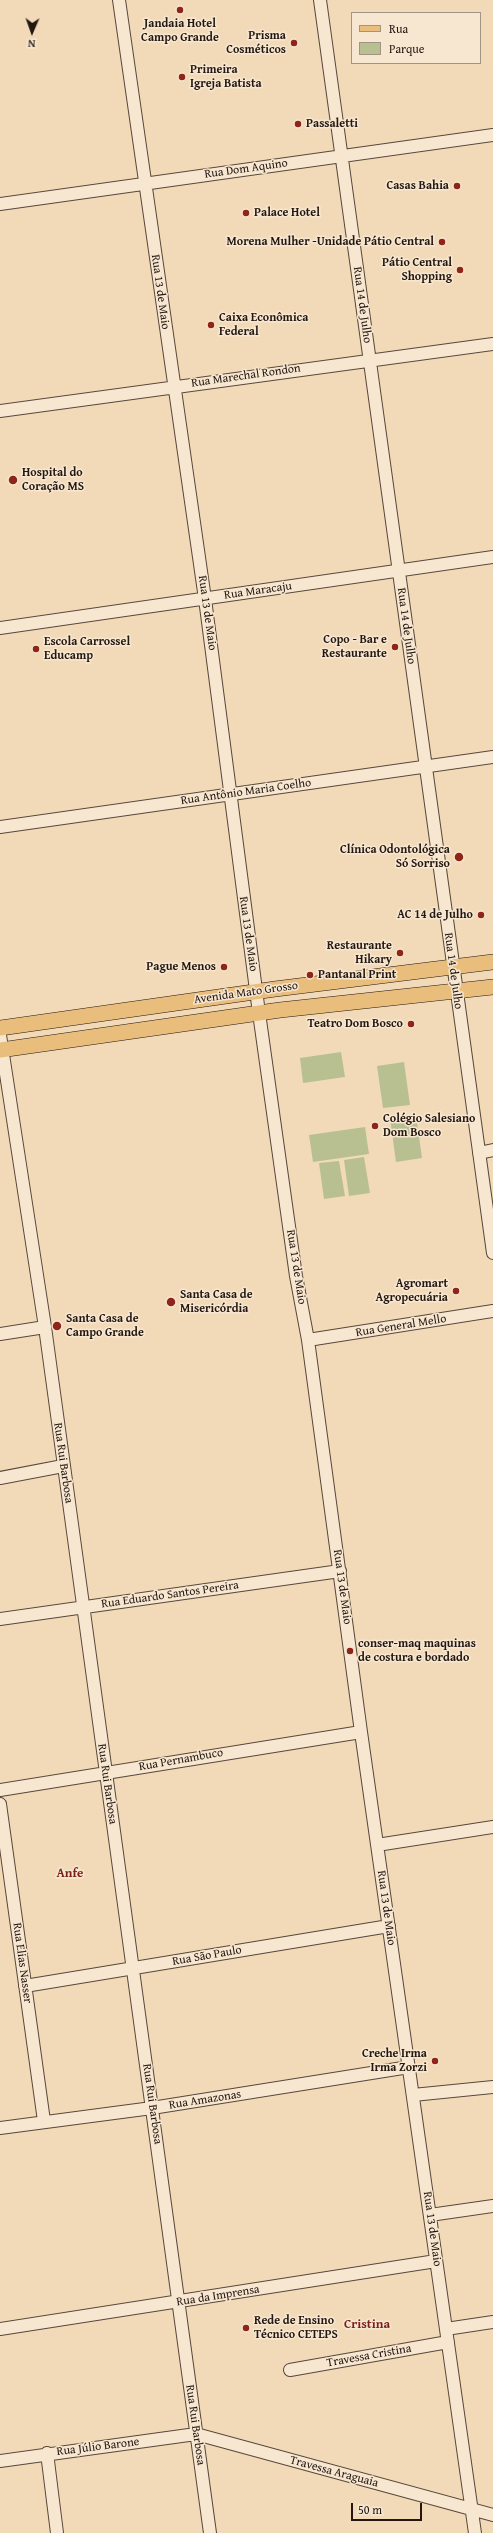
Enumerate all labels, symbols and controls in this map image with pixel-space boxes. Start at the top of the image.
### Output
marker: Jandaia Hotel Campo Grande [175,5,185,15]
north arrow [12,12,52,52]
legend [351,12,481,64]
place label: Jandaia Hotel Campo Grande [141,17,219,45]
text: Rua [389,20,408,37]
place label: Prisma Cosméticos [226,29,286,57]
text: N [28,36,36,52]
marker: Prisma Cosméticos [289,38,299,48]
text: Parque [389,40,424,57]
place label: Primeira Igreja Batista [190,63,262,91]
marker: Primeira Igreja Batista [177,72,187,82]
place label: Passaletti [306,117,358,131]
marker: Passaletti [293,119,303,129]
street label: Rua Dom Aquino [203,156,289,182]
place label: Casas Bahia [386,179,449,193]
marker: Casas Bahia [452,181,462,191]
place label: Palace Hotel [254,206,320,220]
marker: Palace Hotel [241,208,251,218]
place label: Morena Mulher -Unidade Pátio Central [226,235,434,249]
marker: Morena Mulher -Unidade Pátio Central [437,237,447,247]
street label: Rua 13 de Maio [148,254,172,330]
place label: Pátio Central Shopping [382,256,452,284]
marker: Pátio Central Shopping [455,265,465,275]
street label: Rua 14 de Julho [350,266,374,344]
place label: Caixa Econômica Federal [219,311,308,339]
marker: Caixa Econômica Federal [206,320,216,330]
street label: Rua Marechal Rondon [190,361,302,391]
place label: Hospital do Coração MS [22,466,84,494]
marker: Hospital do Coração MS [7,474,19,486]
street label: Rua 13 de Maio [195,575,219,651]
street label: Rua Maracaju [223,579,293,603]
street label: Rua 14 de Julho [394,587,418,665]
place label: Copo - Bar e Restaurante [322,633,387,661]
place label: Escola Carrossel Educamp [44,635,130,663]
marker: Copo - Bar e Restaurante [390,642,400,652]
marker: Escola Carrossel Educamp [31,644,41,654]
street label: Rua Antônio Maria Coelho [180,776,312,808]
place label: Clínica Odontológica Só Sorriso [340,843,450,871]
marker: Clínica Odontológica Só Sorriso [453,851,465,863]
street label: Rua 13 de Maio [236,896,260,972]
place label: AC 14 de Julho [397,908,473,922]
marker: AC 14 de Julho [476,910,486,920]
street label: Rua 14 de Julho [441,932,465,1010]
place label: Restaurante Hikary [327,939,392,967]
marker: Restaurante Hikary [395,948,405,958]
place label: Pague Menos [146,960,216,974]
marker: Pague Menos [219,962,229,972]
place label: Pantanal Print [318,968,396,982]
marker: Pantanal Print [305,970,315,980]
street label: Avenida Mato Grosso [193,979,299,1007]
place label: Teatro Dom Bosco [307,1017,403,1031]
marker: Teatro Dom Bosco [406,1019,416,1029]
place label: Colégio Salesiano Dom Bosco [383,1112,475,1140]
marker: Colégio Salesiano Dom Bosco [370,1121,380,1131]
street label: Rua 13 de Maio [283,1229,309,1305]
place label: Agromart Agropecuária [376,1277,448,1305]
marker: Agromart Agropecuária [451,1286,461,1296]
place label: Santa Casa de Misericórdia [180,1288,253,1316]
marker: Santa Casa de Misericórdia [165,1296,177,1308]
place label: Santa Casa de Campo Grande [66,1312,144,1340]
street label: Rua General Mello [355,1312,447,1340]
marker: Santa Casa de Campo Grande [51,1320,63,1332]
street label: Rua Rui Barbosa [50,1422,76,1504]
street label: Rua 13 de Maio [330,1549,354,1625]
street label: Rua Eduardo Santos Pereira [100,1578,240,1612]
place label: conser-maq maquinas de costura e bordado [358,1637,476,1665]
marker: conser-maq maquinas de costura e bordado [345,1646,355,1656]
street label: Rua Rui Barbosa [94,1743,120,1825]
street label: Rua Pernambuco [138,1746,224,1774]
district label: Anfe [57,1866,83,1882]
street label: Rua 13 de Maio [374,1870,398,1946]
street label: Rua Elias Nasser [9,1922,35,2004]
street label: Rua São Paulo [171,1943,243,1969]
place label: Creche Irma Irma Zorzi [362,2047,427,2075]
marker: Creche Irma Irma Zorzi [430,2056,440,2066]
street label: Rua Rui Barbosa [139,2063,165,2145]
street label: Rua Amazonas [168,2087,242,2113]
street label: Rua 13 de Maio [420,2191,444,2267]
street label: Rua da Imprensa [175,2282,261,2310]
place label: Rede de Ensino Técnico CETEPS [254,2314,338,2342]
district label: Cristina [344,2317,390,2333]
marker: Rede de Ensino Técnico CETEPS [241,2323,251,2333]
street label: Travessa Cristina [325,2341,413,2371]
street label: Rua Rui Barbosa [182,2384,208,2466]
street label: Rua Júlio Barone [56,2435,140,2459]
street label: Travessa Araguaia [288,2453,380,2491]
scale bar [353,2495,424,2521]
text: 50 m [358,2501,382,2518]

